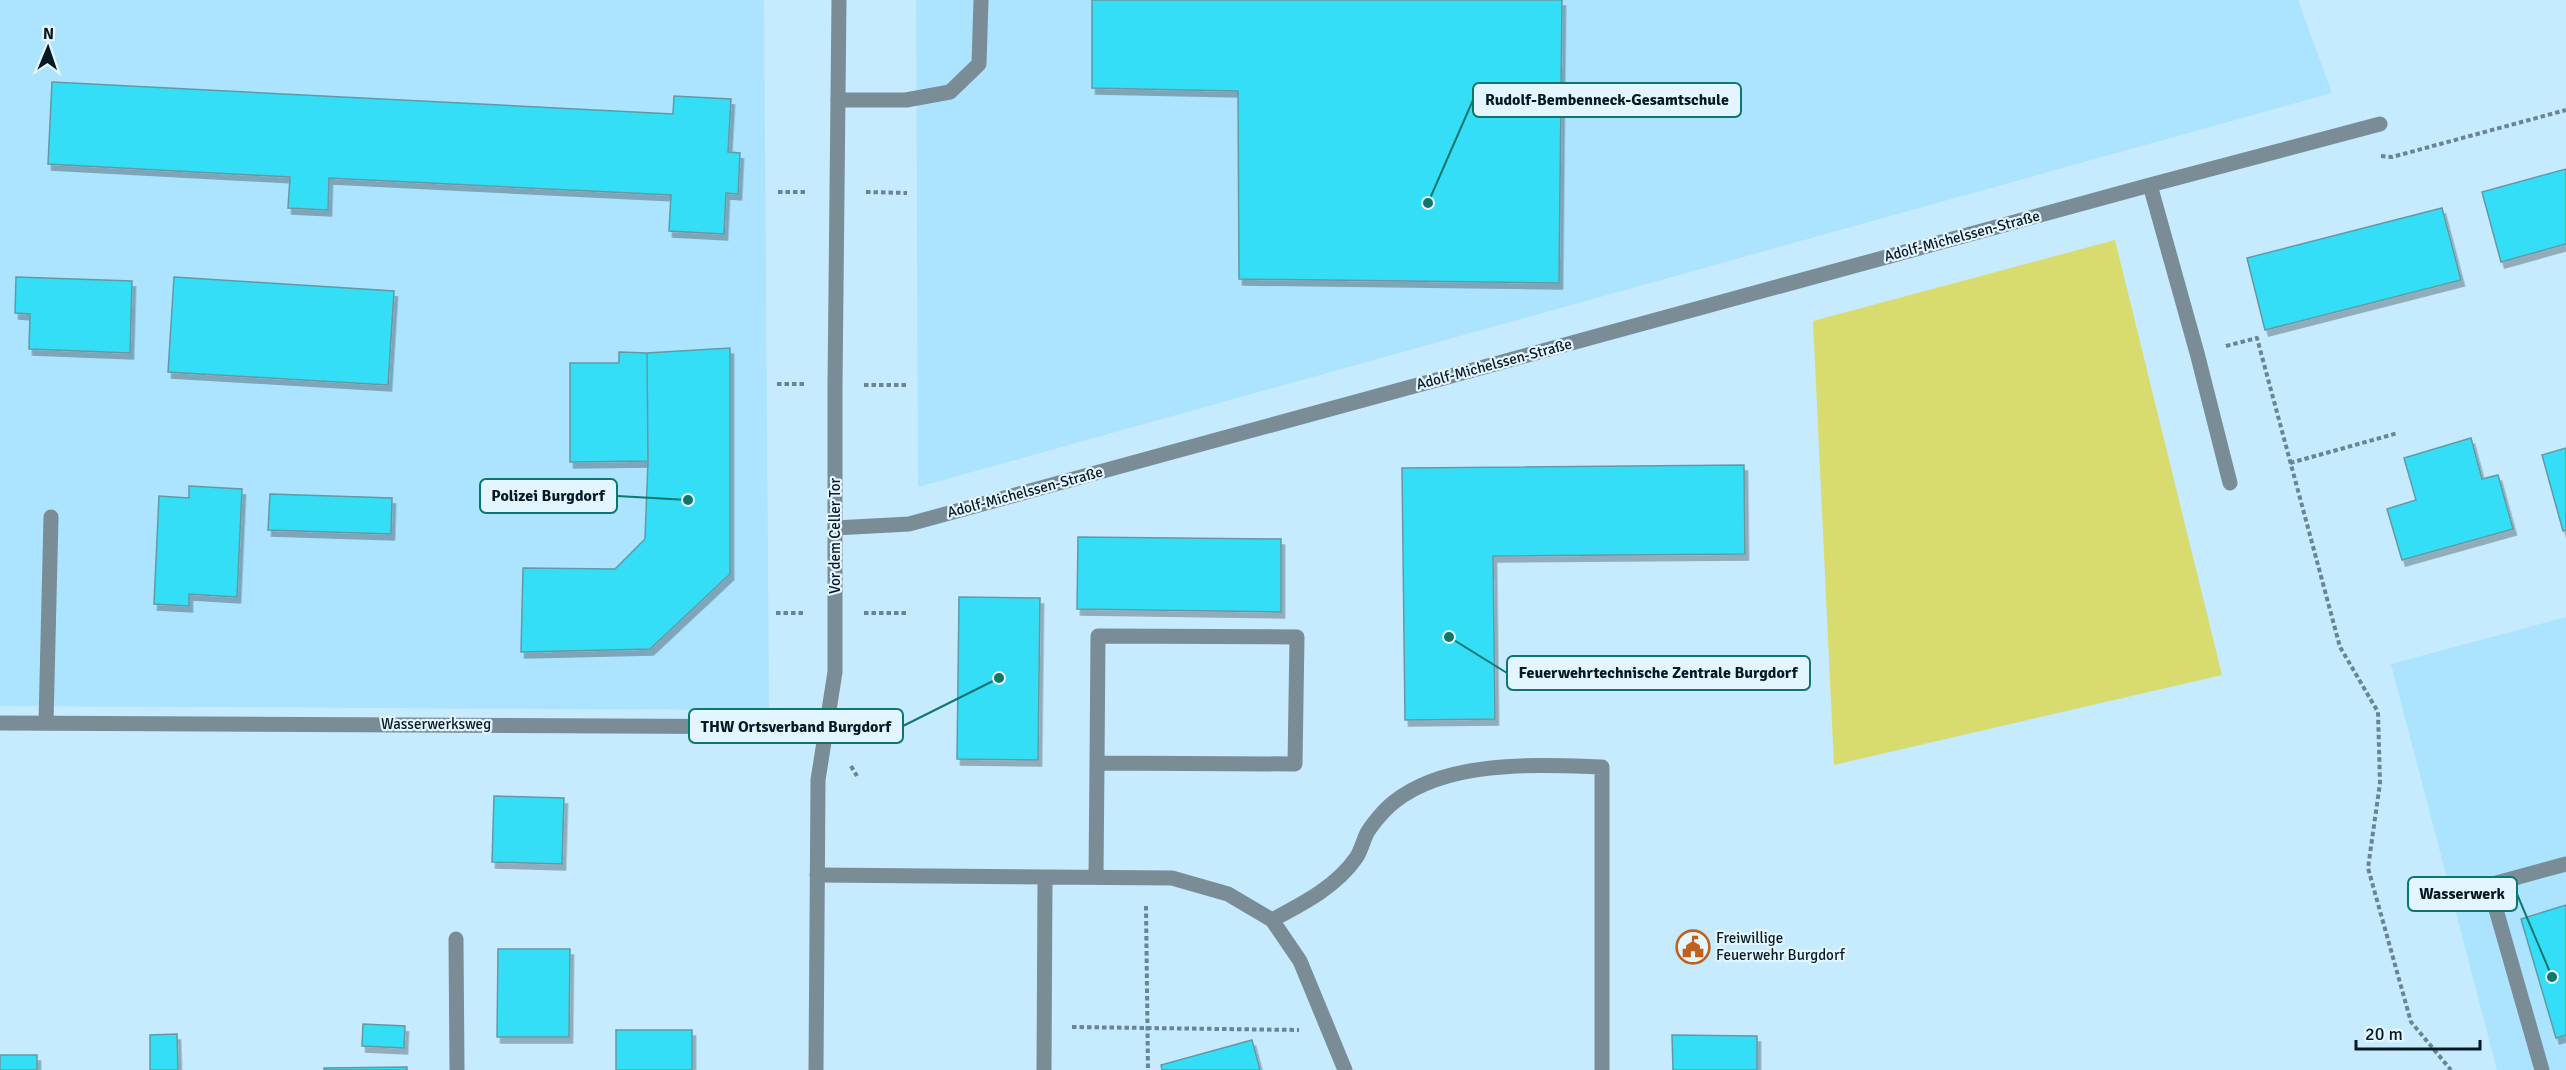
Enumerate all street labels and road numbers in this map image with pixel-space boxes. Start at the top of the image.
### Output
street label: Adolf-Michelssen-Straße [1882,207,2042,265]
street label: Adolf-Michelssen-Straße [1414,335,1574,393]
street label: Adolf-Michelssen-Straße [945,463,1105,521]
street label: Vor dem Celler Tor [826,478,844,594]
street label: Wasserwerksweg [381,715,491,733]

